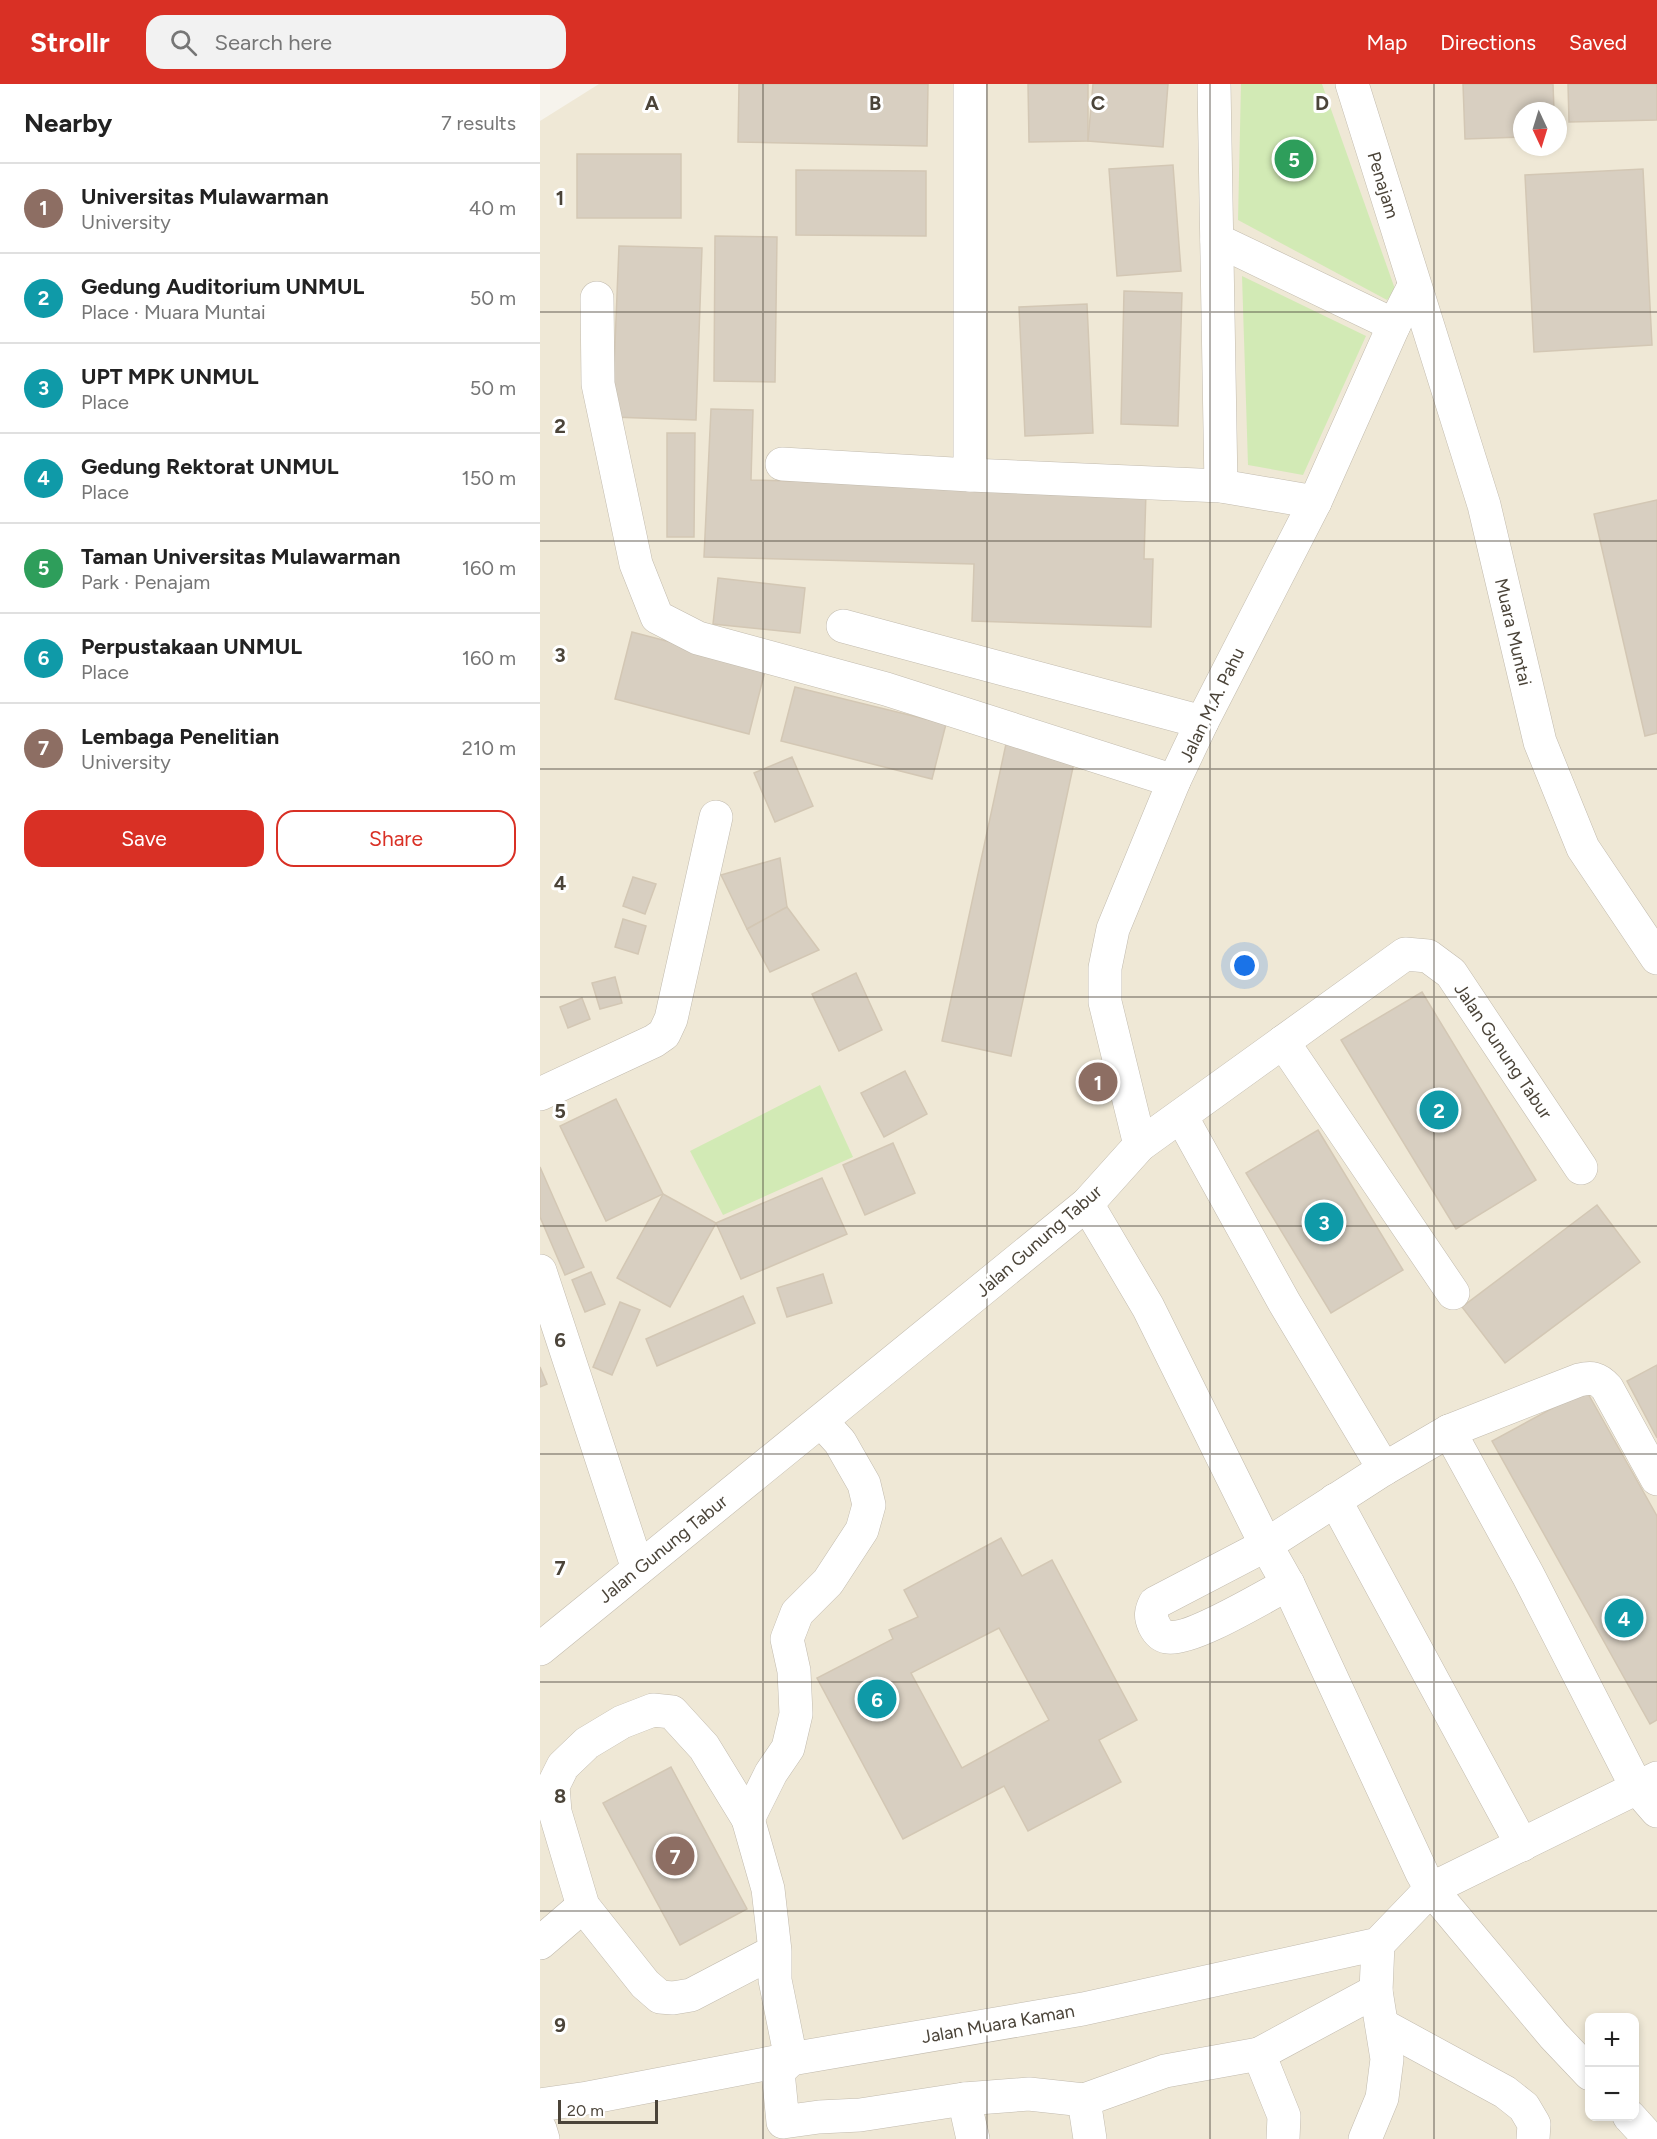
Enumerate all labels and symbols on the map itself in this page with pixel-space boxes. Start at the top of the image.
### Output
text: A [645,91,660,115]
text: B [869,91,881,115]
text: C [1091,91,1105,115]
text: D [1315,91,1329,115]
north arrow [1513,102,1567,156]
pin: 5 [1274,136,1314,182]
street label: Penajam [1362,149,1404,221]
text: 1 [556,186,564,210]
text: 2 [554,414,566,438]
street label: Muara Muntai [1490,576,1536,688]
text: 3 [554,643,566,667]
street label: Jalan M.A. Pahu [1175,644,1249,766]
text: 4 [554,871,567,895]
your location [1230,951,1259,980]
street label: Jalan Gunung Tabur [1449,979,1557,1123]
pin: 1 [1078,1060,1118,1104]
pin: 2 [1420,1088,1458,1132]
text: 5 [554,1099,566,1123]
street label: Jalan Gunung Tabur [972,1180,1106,1302]
pin: 3 [1304,1200,1344,1244]
text: 6 [554,1328,566,1352]
street label: Jalan Gunung Tabur [594,1490,732,1608]
text: 7 [554,1556,566,1580]
pin: 4 [1604,1596,1644,1640]
pin: 6 [858,1676,896,1722]
text: 8 [554,1784,566,1808]
pin: 7 [656,1834,694,1878]
street label: Jalan Muara Kaman [920,2000,1076,2048]
text: 9 [554,2013,566,2037]
scale bar [558,2097,658,2124]

